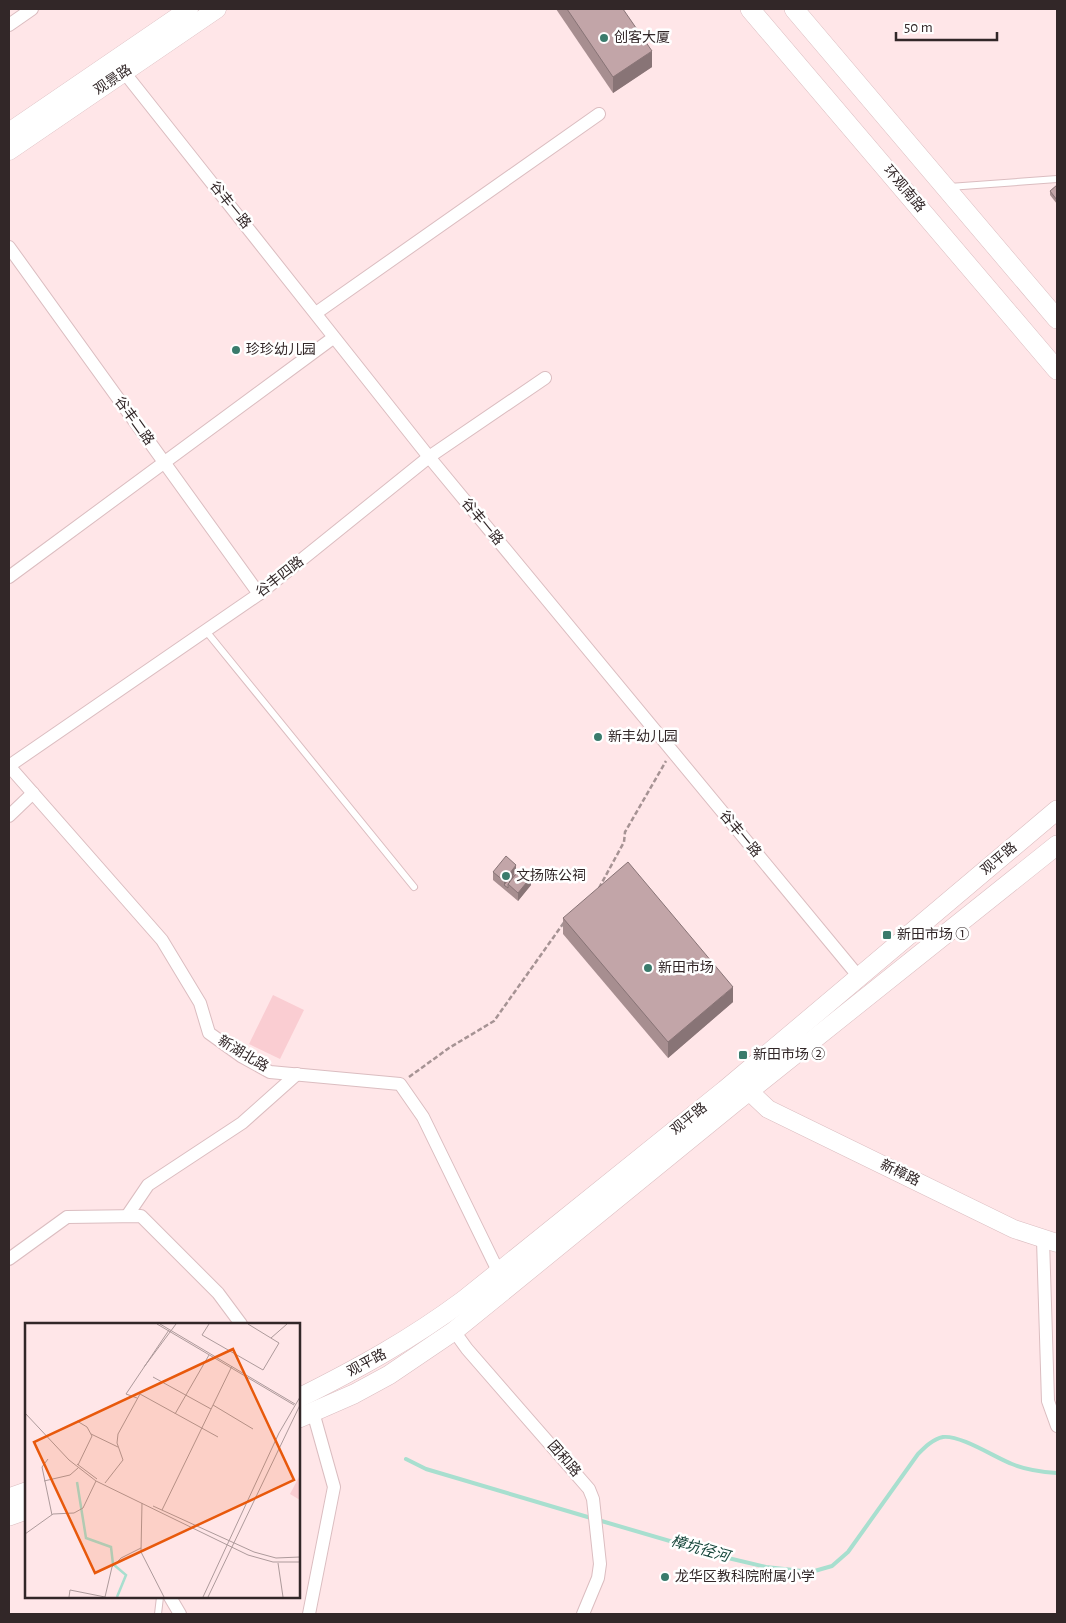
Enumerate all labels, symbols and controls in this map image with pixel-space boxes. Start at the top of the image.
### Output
scale bar [896,10,997,42]
text: 50 m [904,20,933,35]
place label: 创客大厦 [614,29,670,45]
marker: 创客大厦 [598,32,610,44]
street label: 观景路 [91,62,134,98]
street label: 环观南路 [881,162,928,215]
street label: 谷丰一路 [207,178,254,231]
place label: 珍珍幼儿园 [246,342,316,357]
marker: 珍珍幼儿园 [230,344,242,356]
street label: 谷丰二路 [112,394,157,448]
street label: 谷丰一路 [459,495,506,548]
street label: 谷丰四路 [253,553,306,600]
place label: 新丰幼儿园 [608,729,678,744]
marker: 新丰幼儿园 [592,731,604,743]
street label: 谷丰一路 [717,807,764,860]
street label: 观平路 [978,839,1020,878]
place label: 文扬陈公祠 [516,868,586,883]
marker: 文扬陈公祠 [500,870,512,882]
place label: 新田市场 ① [897,927,969,942]
marker: 新田市场 ① [881,929,893,941]
place label: 新田市场 [658,960,714,975]
marker: 新田市场 [642,962,654,974]
street label: 新湖北路 [215,1032,272,1074]
place label: 新田市场 ② [753,1047,825,1062]
marker: 新田市场 ② [737,1049,749,1061]
street label: 观平路 [668,1100,710,1138]
street label: 新樟路 [878,1156,923,1188]
inset map [25,1323,300,1598]
street label: 观平路 [345,1346,389,1379]
street label: 团和路 [545,1438,584,1479]
water label: 樟坑径河 [669,1533,734,1565]
place label: 龙华区教科院附属小学 [675,1568,815,1584]
marker: 龙华区教科院附属小学 [659,1571,671,1583]

